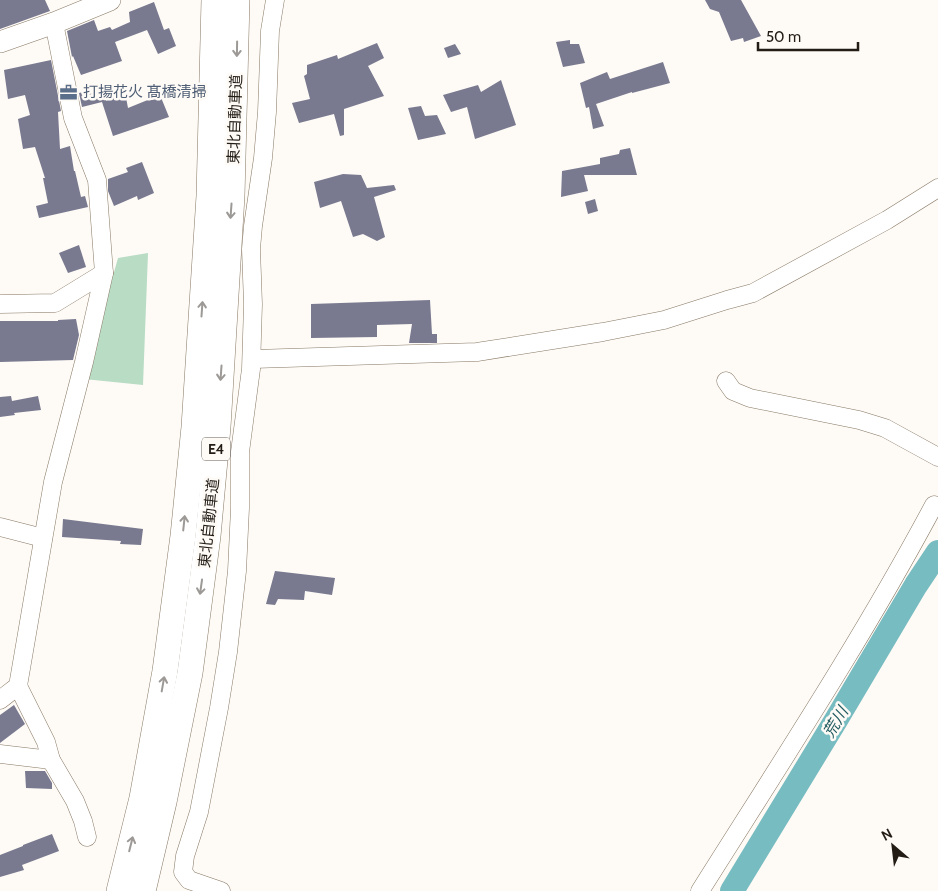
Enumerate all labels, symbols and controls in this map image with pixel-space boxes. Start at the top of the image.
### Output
scale bar [758,20,858,52]
text: 50 m [766,28,801,46]
one-way arrow [232,40,241,56]
street label: 東北自動車道 [224,74,246,164]
office icon: 打揚花火 髙橋清掃 [59,82,79,102]
place label: 打揚花火 髙橋清掃 [83,83,206,101]
one-way arrow [227,203,236,219]
one-way arrow [197,301,206,317]
one-way arrow [217,365,226,381]
road number: E4 [202,438,230,460]
street label: 東北自動車道 [195,477,223,569]
one-way arrow [180,516,189,532]
one-way arrow [196,579,206,595]
one-way arrow [158,677,168,693]
water label: 荒川 [819,702,853,741]
north arrow [868,821,918,871]
text: N [878,824,895,845]
one-way arrow [127,836,136,852]

